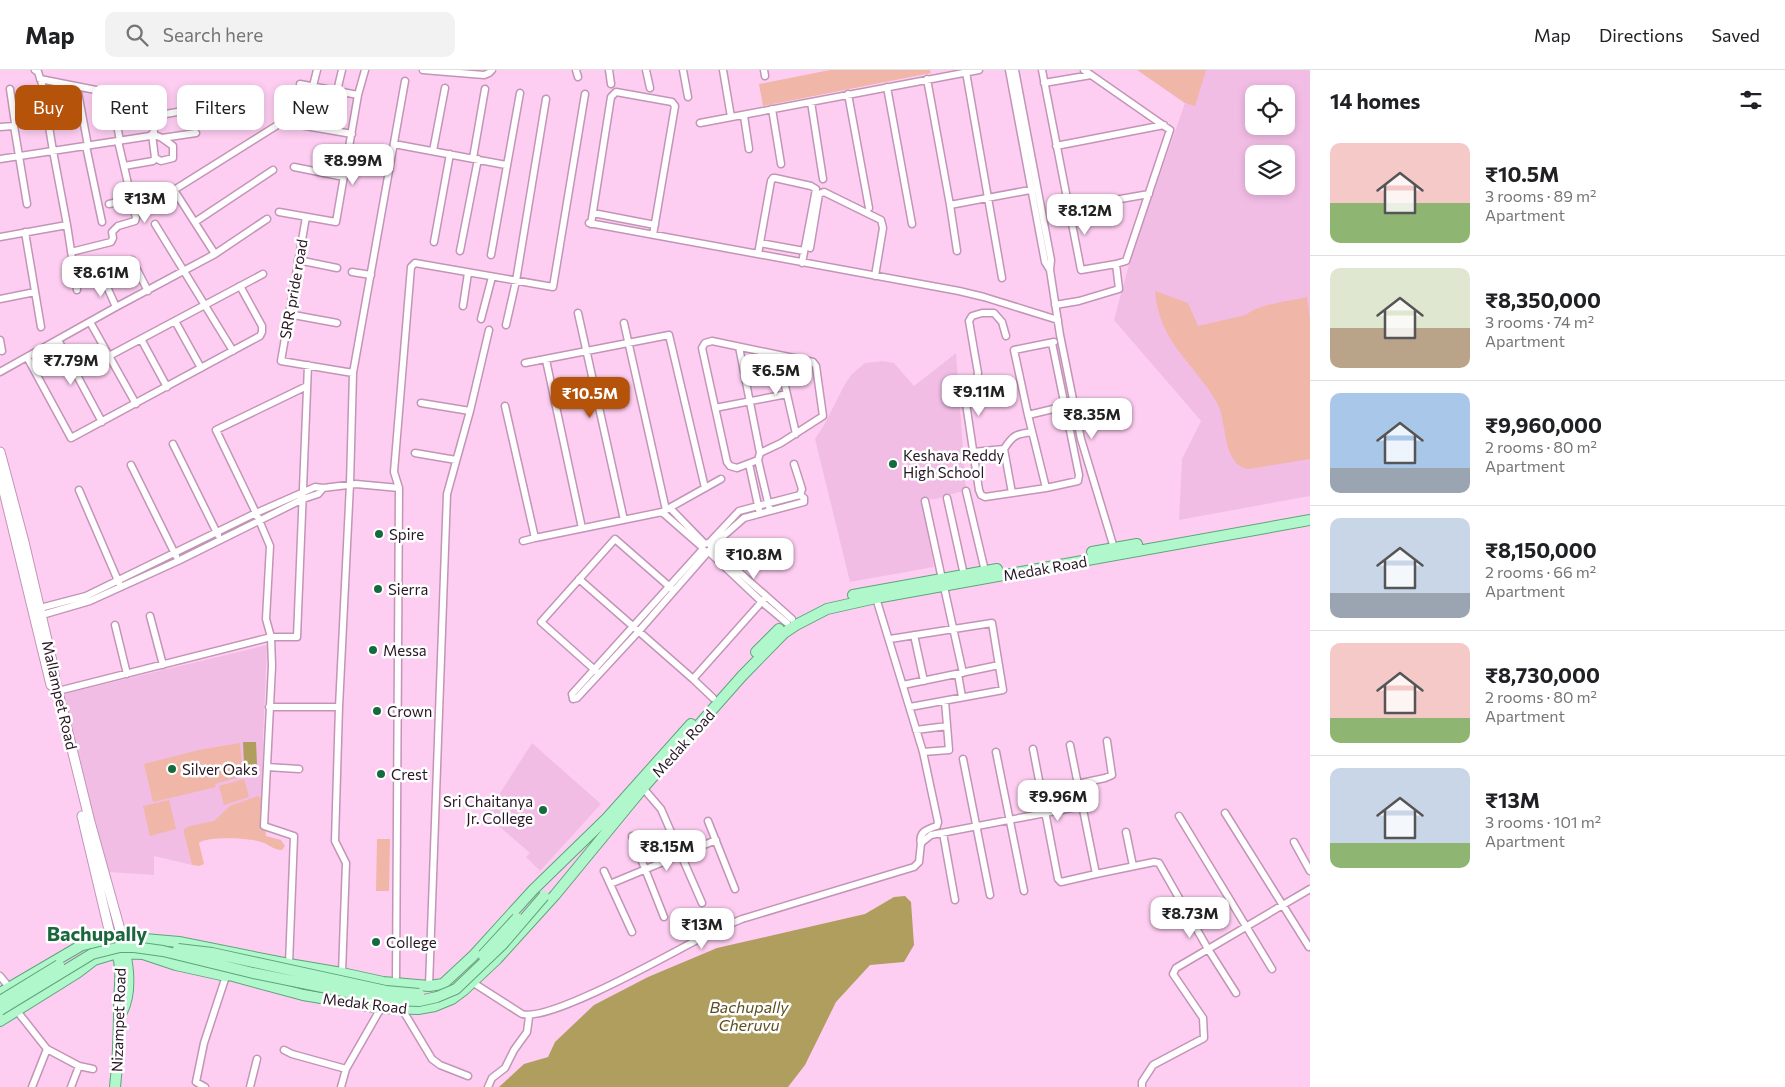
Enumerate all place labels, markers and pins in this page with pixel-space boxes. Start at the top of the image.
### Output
pin: ₹8.99M [312,144,394,186]
pin: ₹13M [115,182,175,224]
pin: ₹8.12M [1044,194,1126,236]
pin: ₹8.61M [60,256,142,298]
pin: ₹7.79M [30,344,112,386]
pin: ₹6.5M [741,354,811,396]
pin: ₹9.11M [938,374,1020,417]
pin: ₹10.5M [549,376,631,419]
pin: ₹8.35M [1051,398,1133,440]
place label: Keshava Reddy High School [903,446,1005,481]
marker: Keshava Reddy High School [887,458,899,470]
place label: Spire [389,525,424,543]
marker: Spire [373,528,385,540]
pin: ₹10.8M [713,538,795,580]
place label: Sierra [388,580,428,598]
marker: Sierra [372,583,384,595]
place label: Messa [383,641,427,659]
marker: Messa [367,644,379,656]
place label: Crown [387,702,432,720]
marker: Crown [371,705,383,717]
place label: Silver Oaks [182,760,258,778]
marker: Silver Oaks [166,763,178,775]
place label: Crest [391,765,428,783]
marker: Crest [375,768,387,780]
pin: ₹9.96M [1017,780,1099,822]
place label: Sri Chaitanya Jr. College [443,792,533,827]
marker: Sri Chaitanya Jr. College [537,804,549,816]
pin: ₹8.15M [626,830,708,872]
pin: ₹8.73M [1149,896,1231,939]
pin: ₹13M [672,908,732,950]
place label: College [386,933,437,951]
marker: College [370,936,382,948]

